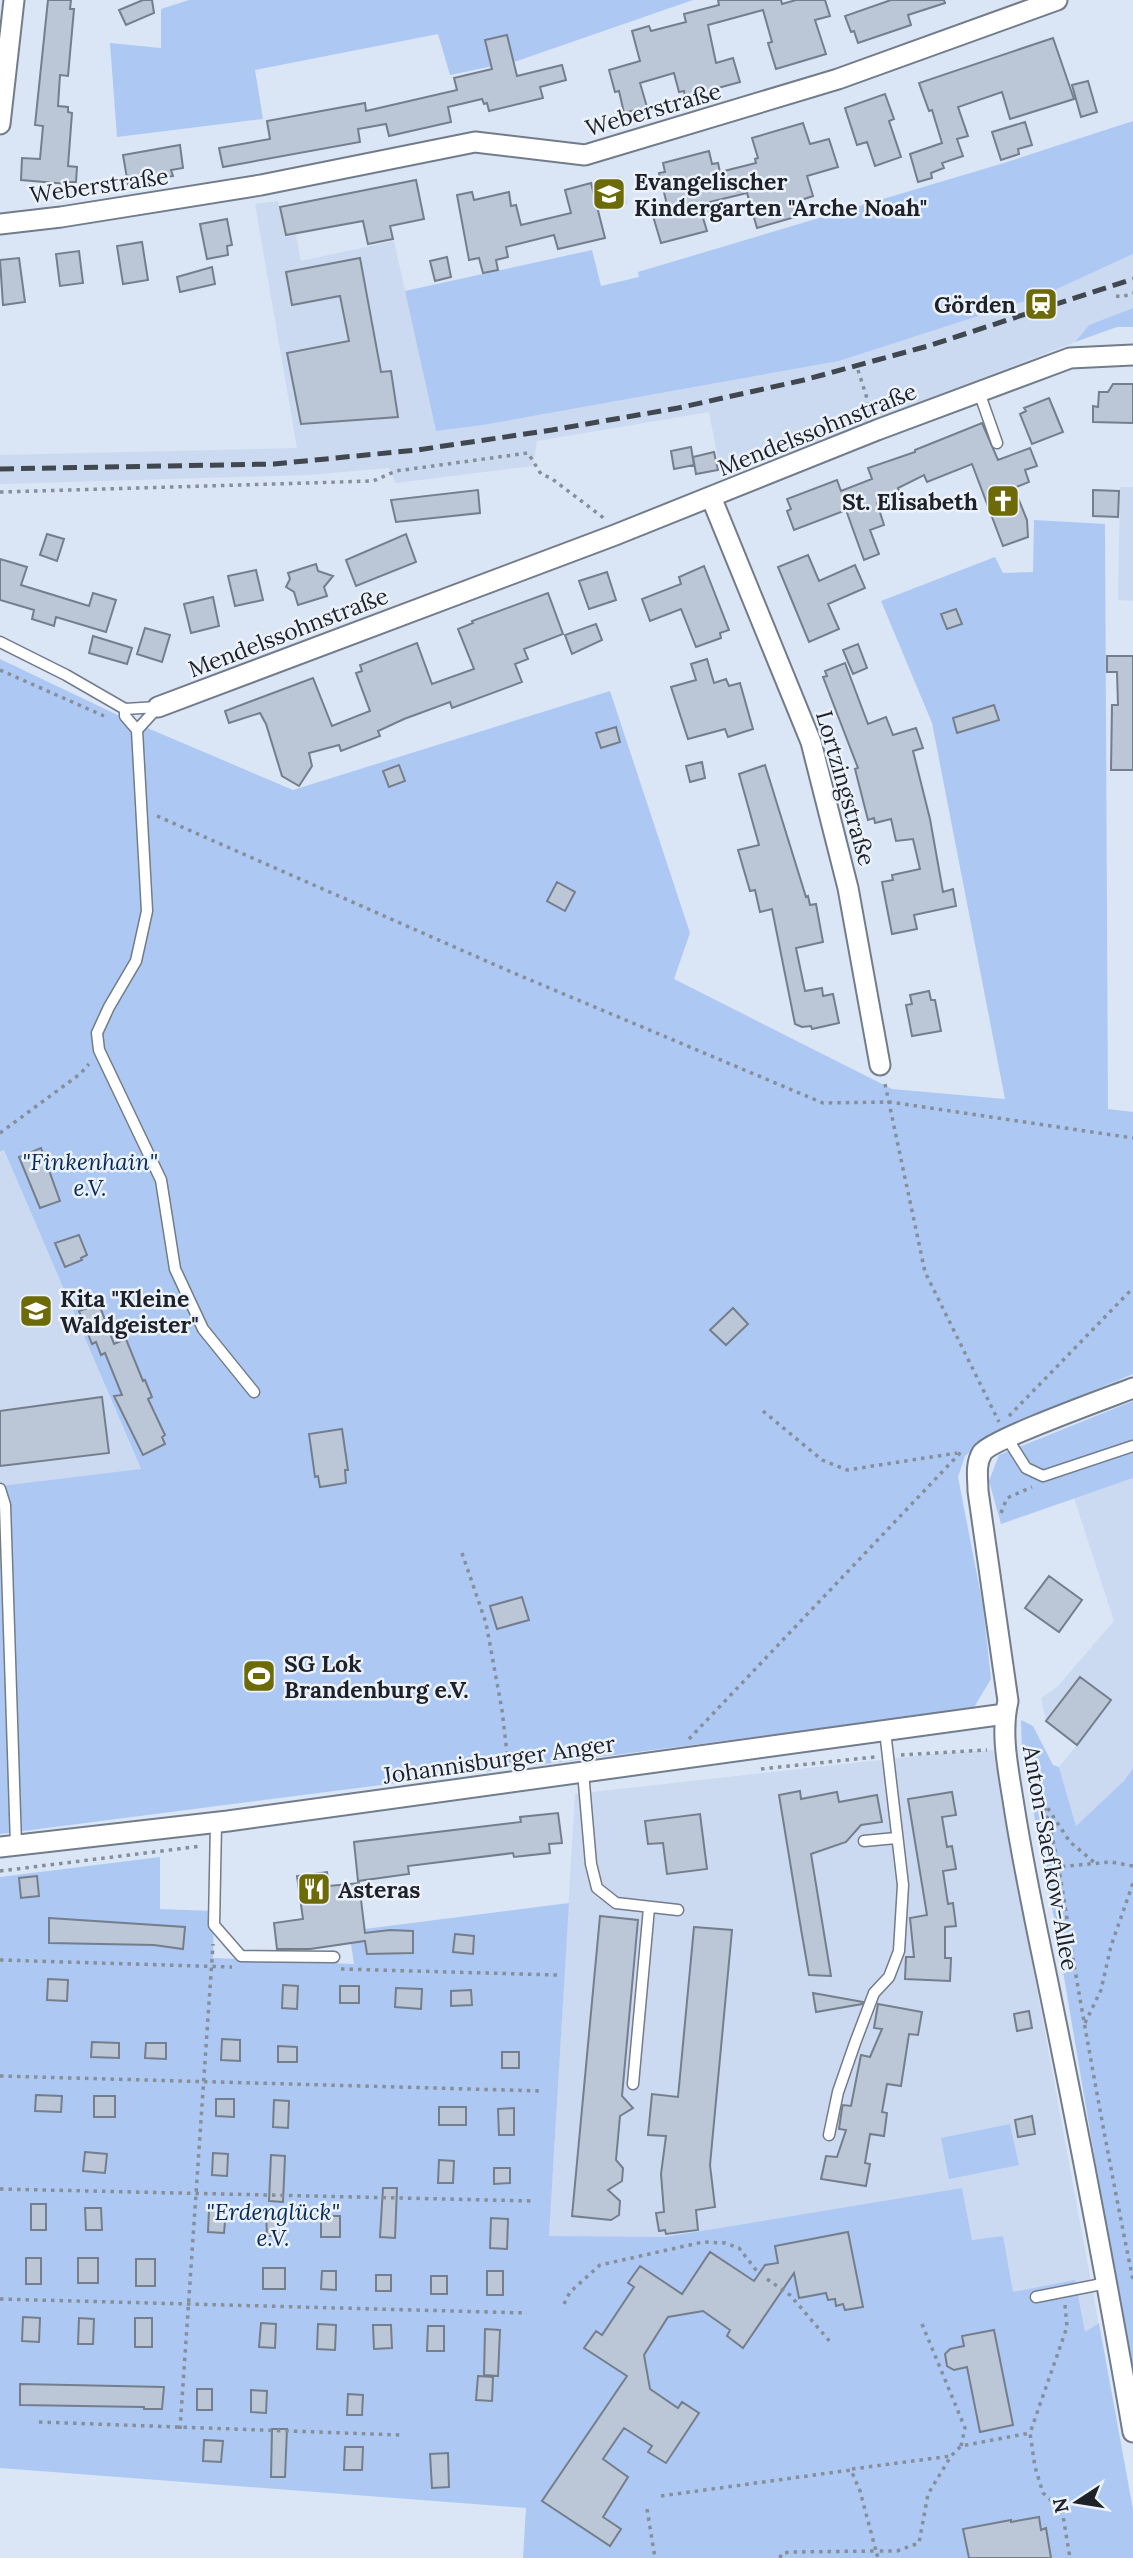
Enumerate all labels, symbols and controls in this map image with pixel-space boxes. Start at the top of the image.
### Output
street label: Weberstraße [582,76,724,142]
street label: Weberstraße [28,161,170,209]
place label: Evangelischer Kindergarten "Arche Noah" [634,167,927,222]
school or university icon: Evangelischer Kindergarten "Arche Noah" [590,175,628,213]
station icon: Görden [1022,285,1060,323]
place label: Görden [934,290,1016,319]
street label: Mendelssohnstraße [713,376,921,482]
church icon: St. Elisabeth [984,482,1022,520]
place label: St. Elisabeth [842,487,978,516]
street label: Mendelssohnstraße [184,581,392,683]
street label: Lortzingstraße [810,707,882,869]
park label: "Finkenhain" e.V. [22,1147,158,1202]
place label: Kita "Kleine Waldgeister" [60,1284,199,1339]
school or university icon: Kita "Kleine Waldgeister" [17,1292,55,1330]
place label: SG Lok Brandenburg e.V. [284,1649,469,1704]
sports icon: SG Lok Brandenburg e.V. [240,1657,278,1695]
street label: Johannisburger Anger [380,1728,617,1790]
street label: Anton-Saefkow-Allee [1017,1742,1085,1973]
restaurant icon: Asteras [295,1870,333,1908]
place label: Asteras [338,1875,420,1904]
park label: "Erdenglück" e.V. [206,2197,340,2252]
north arrow [1042,2467,1112,2537]
text: N [1047,2496,1074,2515]

